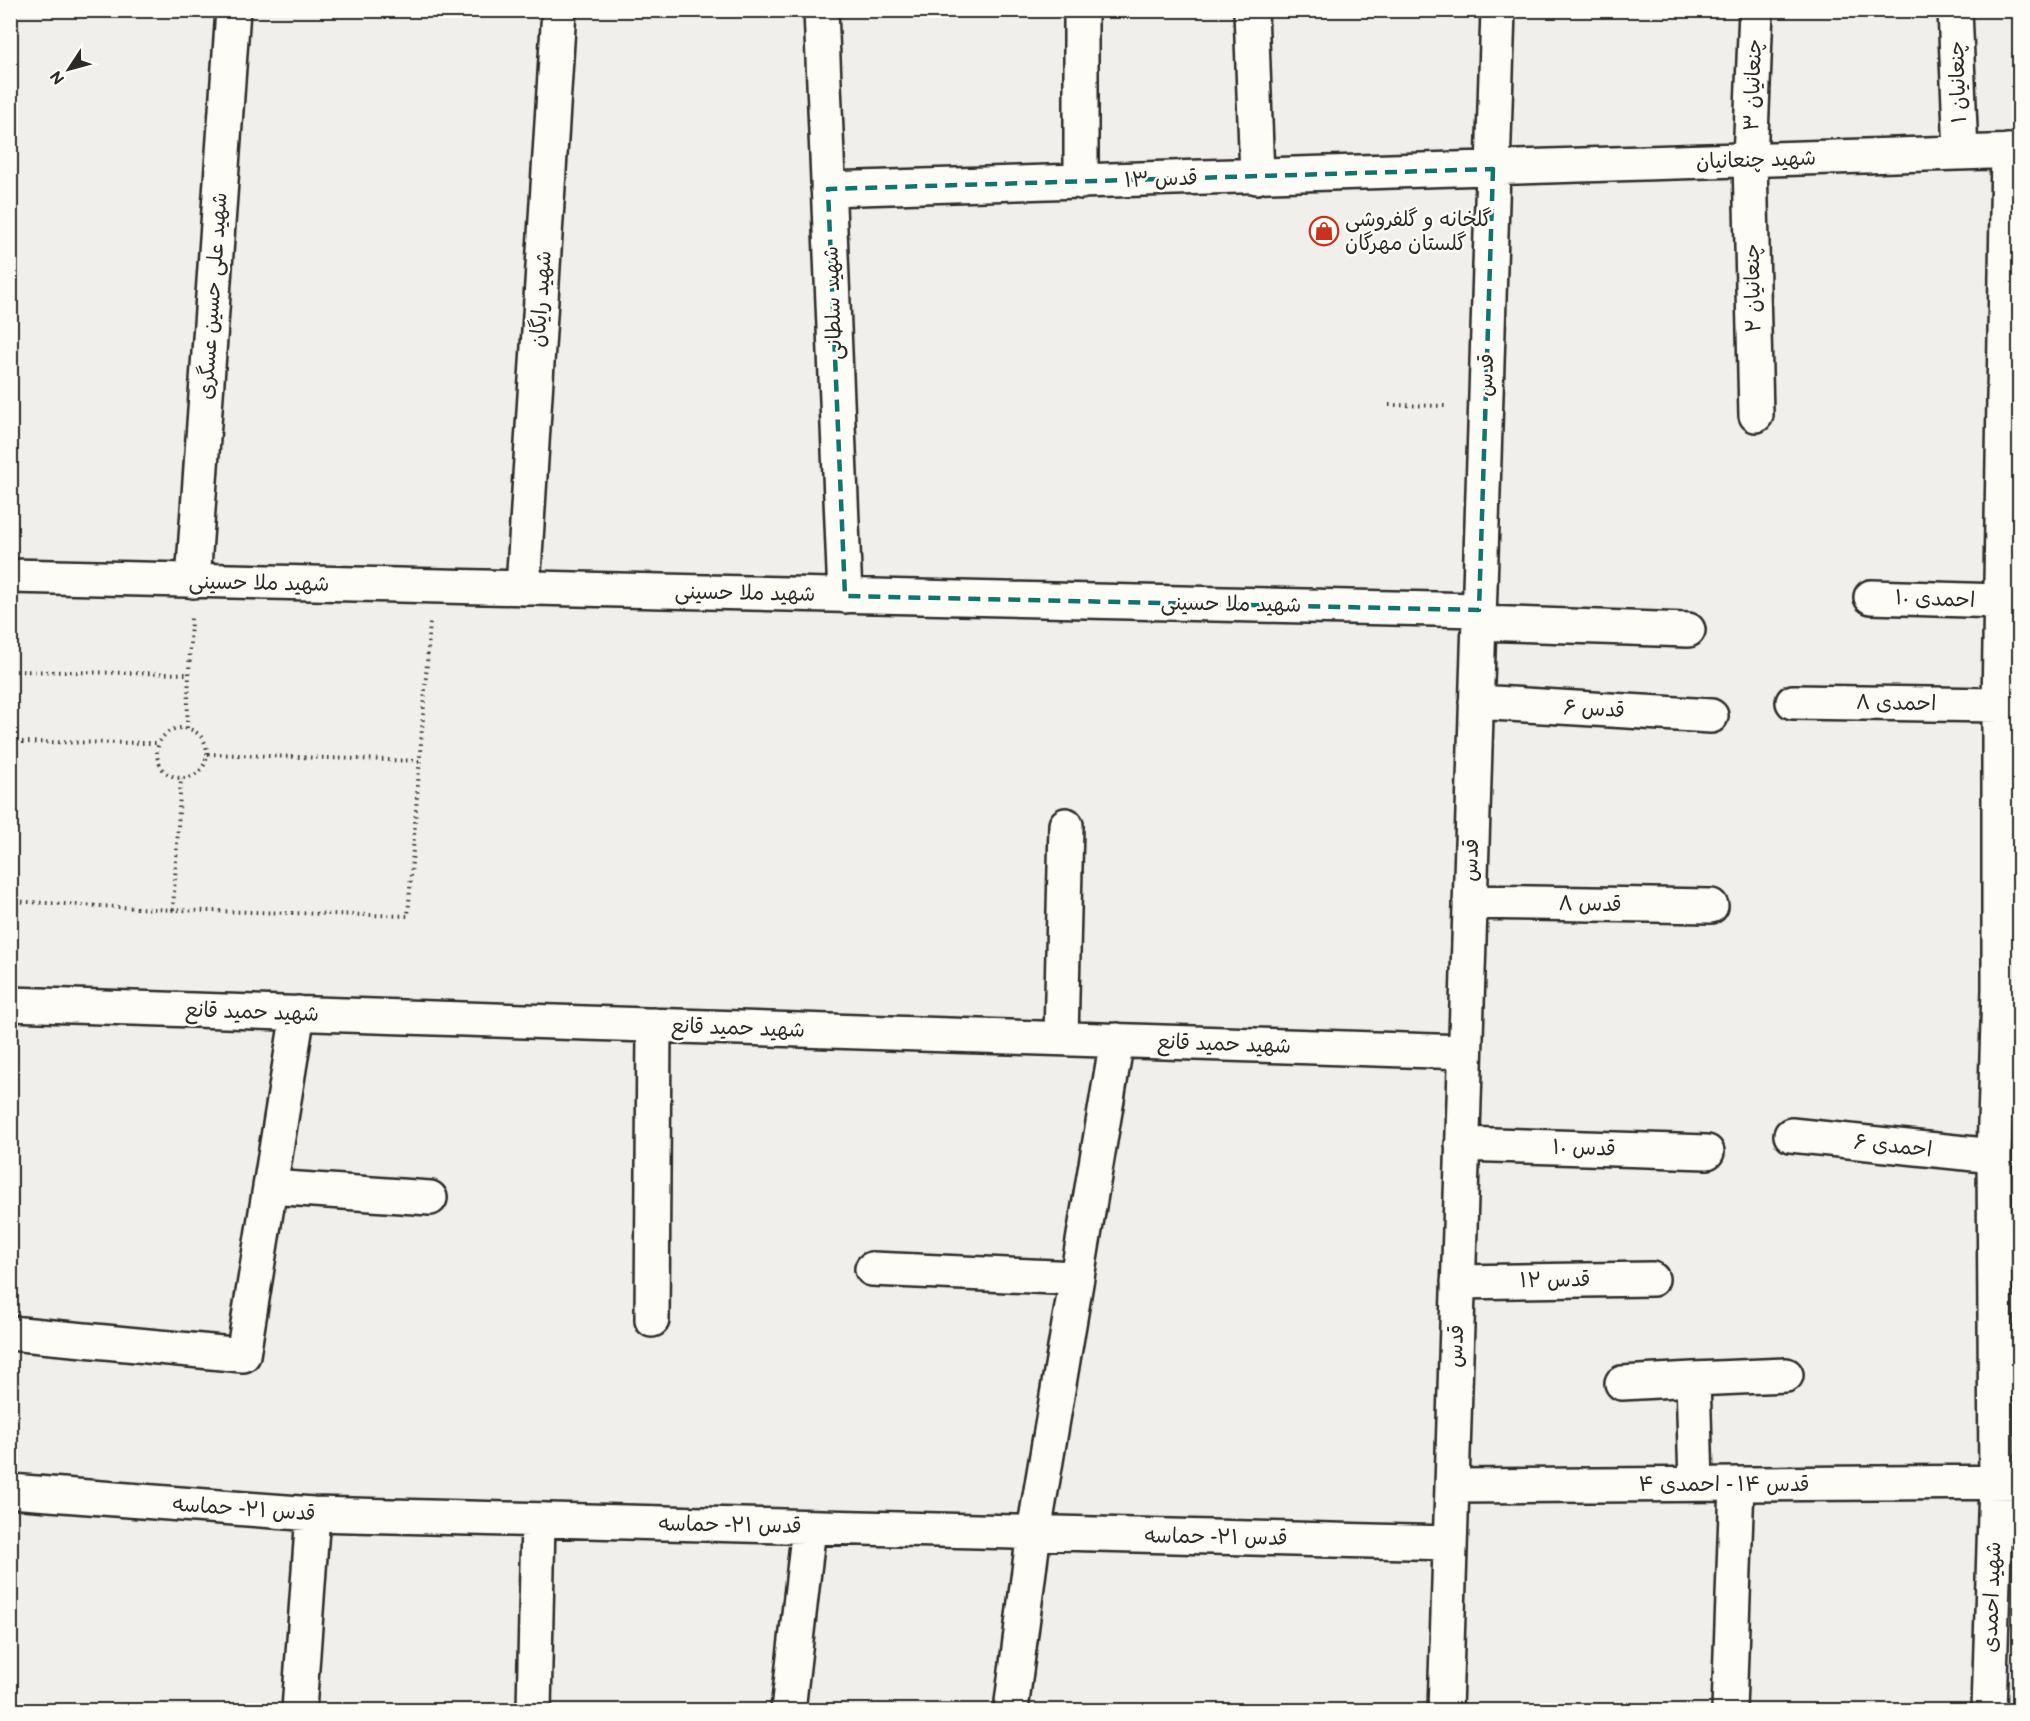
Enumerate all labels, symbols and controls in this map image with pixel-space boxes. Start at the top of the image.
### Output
north arrow [39,39,99,99]
street label: چنعانیان ۳ [1739,39,1767,131]
street label: چنعانیان ۱ [1944,40,1972,124]
text: N [47,66,69,87]
street label: شهید چنعانیان [1695,145,1817,175]
street label: قدس ۱۳ [1124,165,1198,193]
street label: شهید علی حسین عسگری [193,192,234,401]
place label: گلخانه و گلفروشی گلستان مهرگان [1345,207,1492,256]
shop icon: گلخانه و گلفروشی گلستان مهرگان [1308,215,1340,247]
street label: چنعانیان ۲ [1740,243,1766,333]
street label: شهید سلطانی [819,245,848,361]
street label: شهید رایگان [525,250,557,348]
street label: قدس [1473,353,1499,397]
street label: شهید ملا حسینی [188,569,330,598]
street label: شهید ملا حسینی [674,579,816,608]
street label: احمدی ۱۰ [1895,585,1975,613]
street label: شهید ملا حسینی [1160,590,1302,619]
street label: احمدی ۸ [1856,690,1936,716]
street label: قدس ۶ [1563,695,1625,723]
street label: قدس [1458,838,1484,882]
street label: قدس ۸ [1558,891,1622,917]
street label: شهید حمید قانع [184,997,319,1029]
street label: شهید حمید قانع [670,1013,805,1045]
street label: شهید حمید قانع [1156,1029,1291,1061]
street label: احمدی ۶ [1853,1129,1933,1163]
street label: قدس ۱۰ [1552,1134,1616,1162]
street label: قدس ۱۲ [1520,1267,1590,1293]
street label: قدس [1443,1324,1469,1368]
street label: قدس ۱۴ - احمدی ۴ [1639,1472,1809,1497]
street label: قدس ۲۱- حماسه [172,1492,316,1526]
street label: قدس ۲۱- حماسه [658,1511,802,1539]
street label: قدس ۲۱- حماسه [1144,1523,1288,1551]
street label: شهید احمدی [1978,1541,2006,1653]

